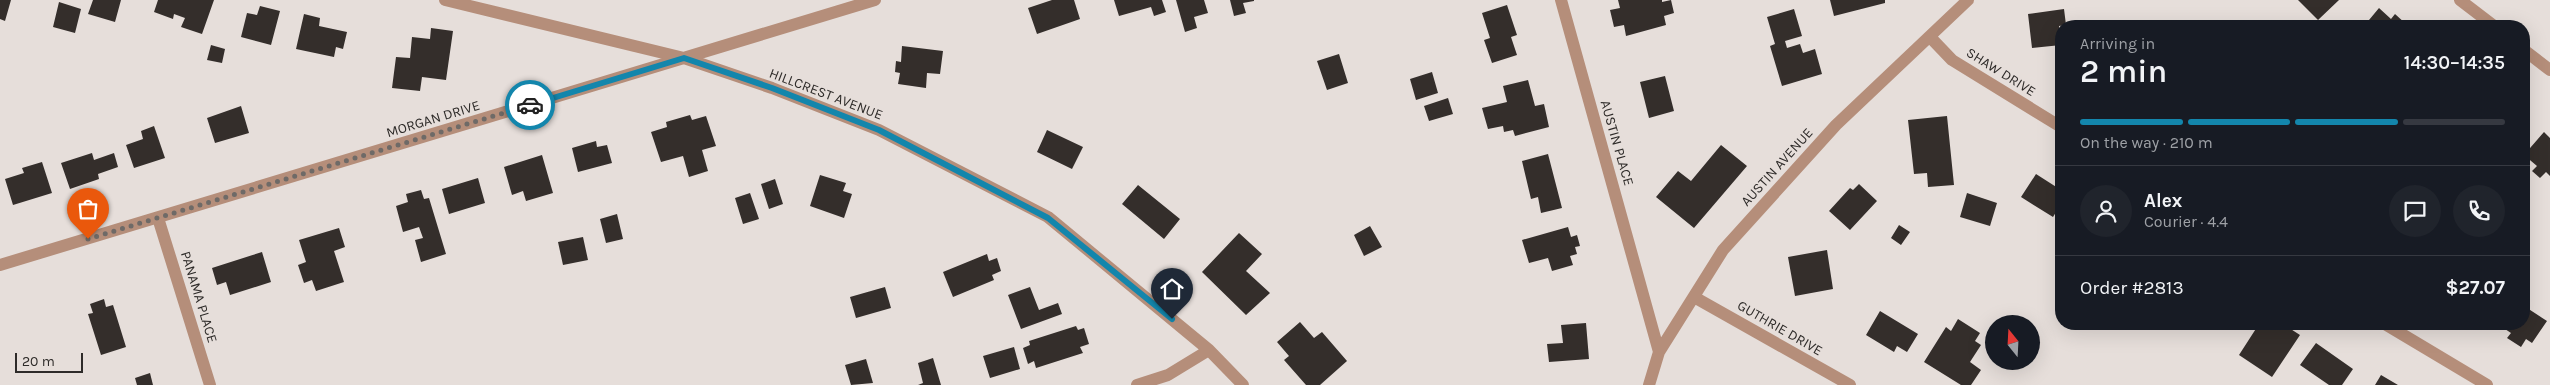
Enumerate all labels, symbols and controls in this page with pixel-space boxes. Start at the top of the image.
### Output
text: Arriving in [2080,34,2155,53]
street label: SHAW DRIVE [1963,44,2039,100]
text: 14:30–14:35 [2404,52,2505,74]
text: 2 min [2080,53,2167,90]
street label: HILLCREST AVENUE [767,65,885,123]
courier [505,80,555,130]
icon: car [516,91,544,119]
street label: MORGAN DRIVE [384,97,482,141]
street label: AUSTIN PLACE [1597,98,1637,188]
street label: AUSTIN AVENUE [1737,124,1817,210]
text: On the way · 210 m [2080,133,2213,152]
button: person [2080,185,2132,237]
button: chat [2389,185,2441,237]
button: phone [2453,185,2505,237]
pin [67,188,109,239]
text: Alex [2144,190,2182,212]
icon: bag [74,195,102,223]
text: Courier · 4.4 [2144,212,2228,231]
street label: PANAMA PLACE [177,249,221,345]
pin [1151,268,1193,319]
icon: home [1158,275,1186,303]
text: Order #2813 [2080,277,2184,299]
text: $27.07 [2445,277,2505,299]
street label: GUTHRIE DRIVE [1734,297,1826,359]
north arrow [1985,315,2040,370]
map controls [1985,315,2040,370]
scale bar [15,350,82,373]
text: 20 m [22,353,55,370]

